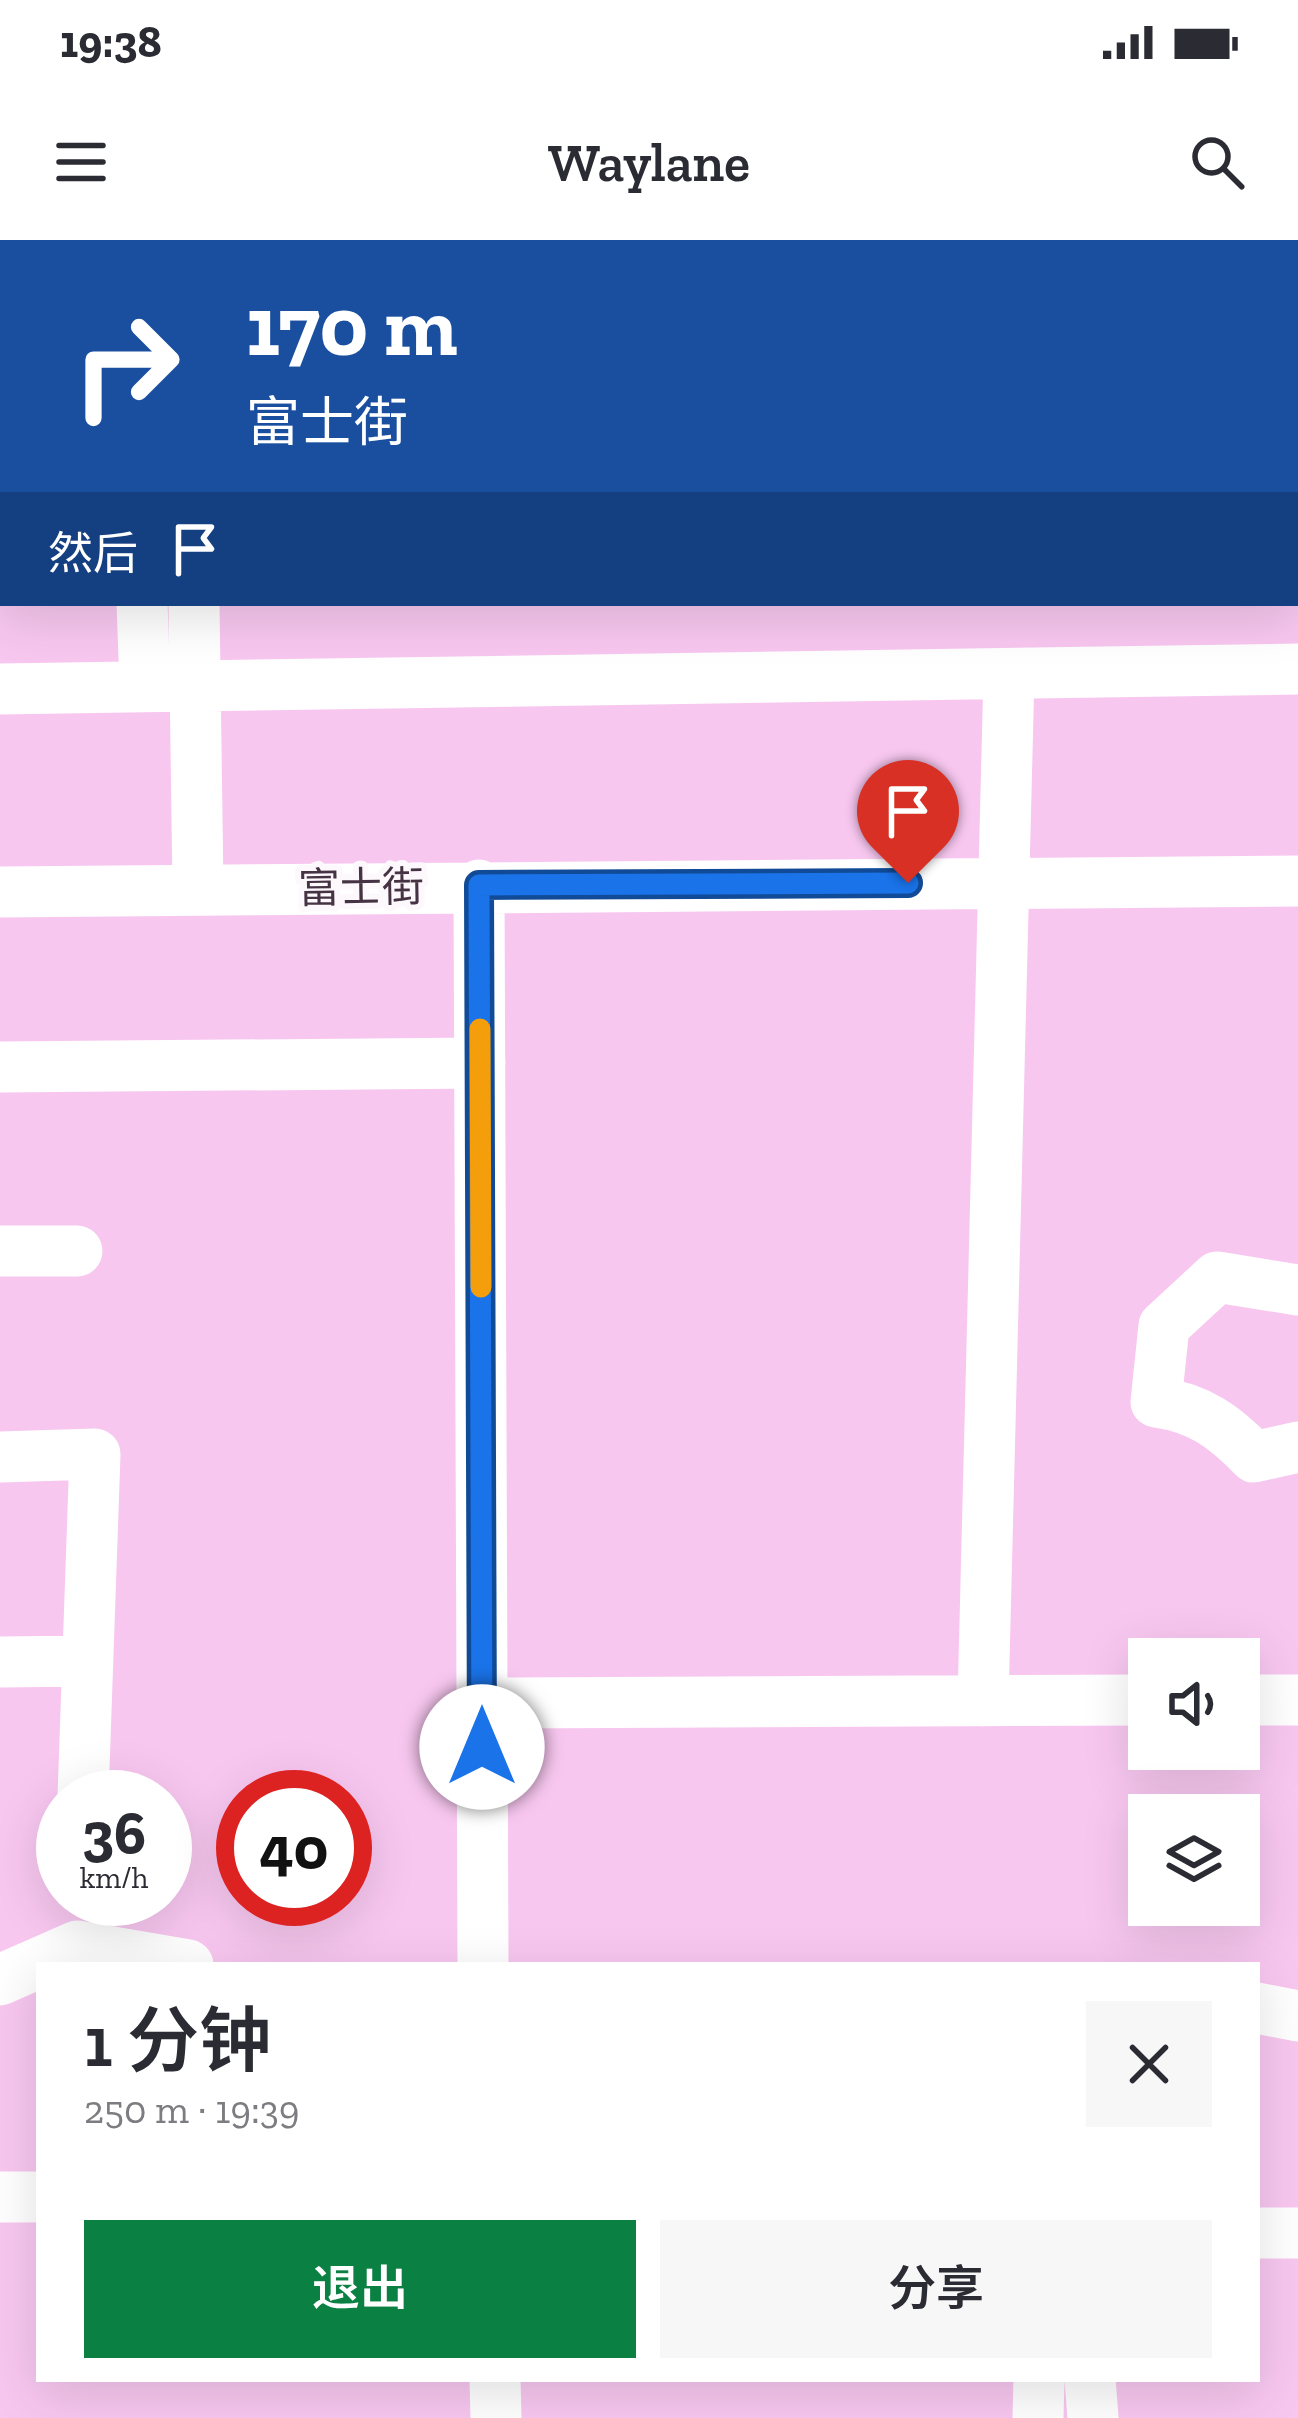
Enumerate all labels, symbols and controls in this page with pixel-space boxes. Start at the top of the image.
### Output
text: 19:38 [60,15,162,69]
icon: menu [48,129,114,195]
icon: search [1184,129,1250,195]
text: Waylane [548,130,750,195]
text: 170 m [246,276,458,377]
icon: right [48,288,204,444]
text: 富士街 [246,390,408,455]
icon: arrive [162,516,228,582]
text: 然后 [48,527,138,581]
pin [857,760,959,883]
icon: arrive [875,778,941,844]
street label: 富士街 [298,861,424,914]
map controls [1128,1638,1260,1926]
button: sound [1128,1638,1260,1770]
position arrow [419,1684,545,1810]
speed limit sign: 40 [216,1770,372,1926]
button: layers [1128,1794,1260,1926]
text: 36 [82,1797,146,1869]
text: km/h [80,1860,148,1896]
text: 1 分钟 [84,1998,271,2084]
button: close [1086,2001,1212,2127]
text: 250 m · 19:39 [84,2086,300,2133]
button: 退出 [84,2220,636,2358]
button: 分享 [660,2220,1212,2358]

